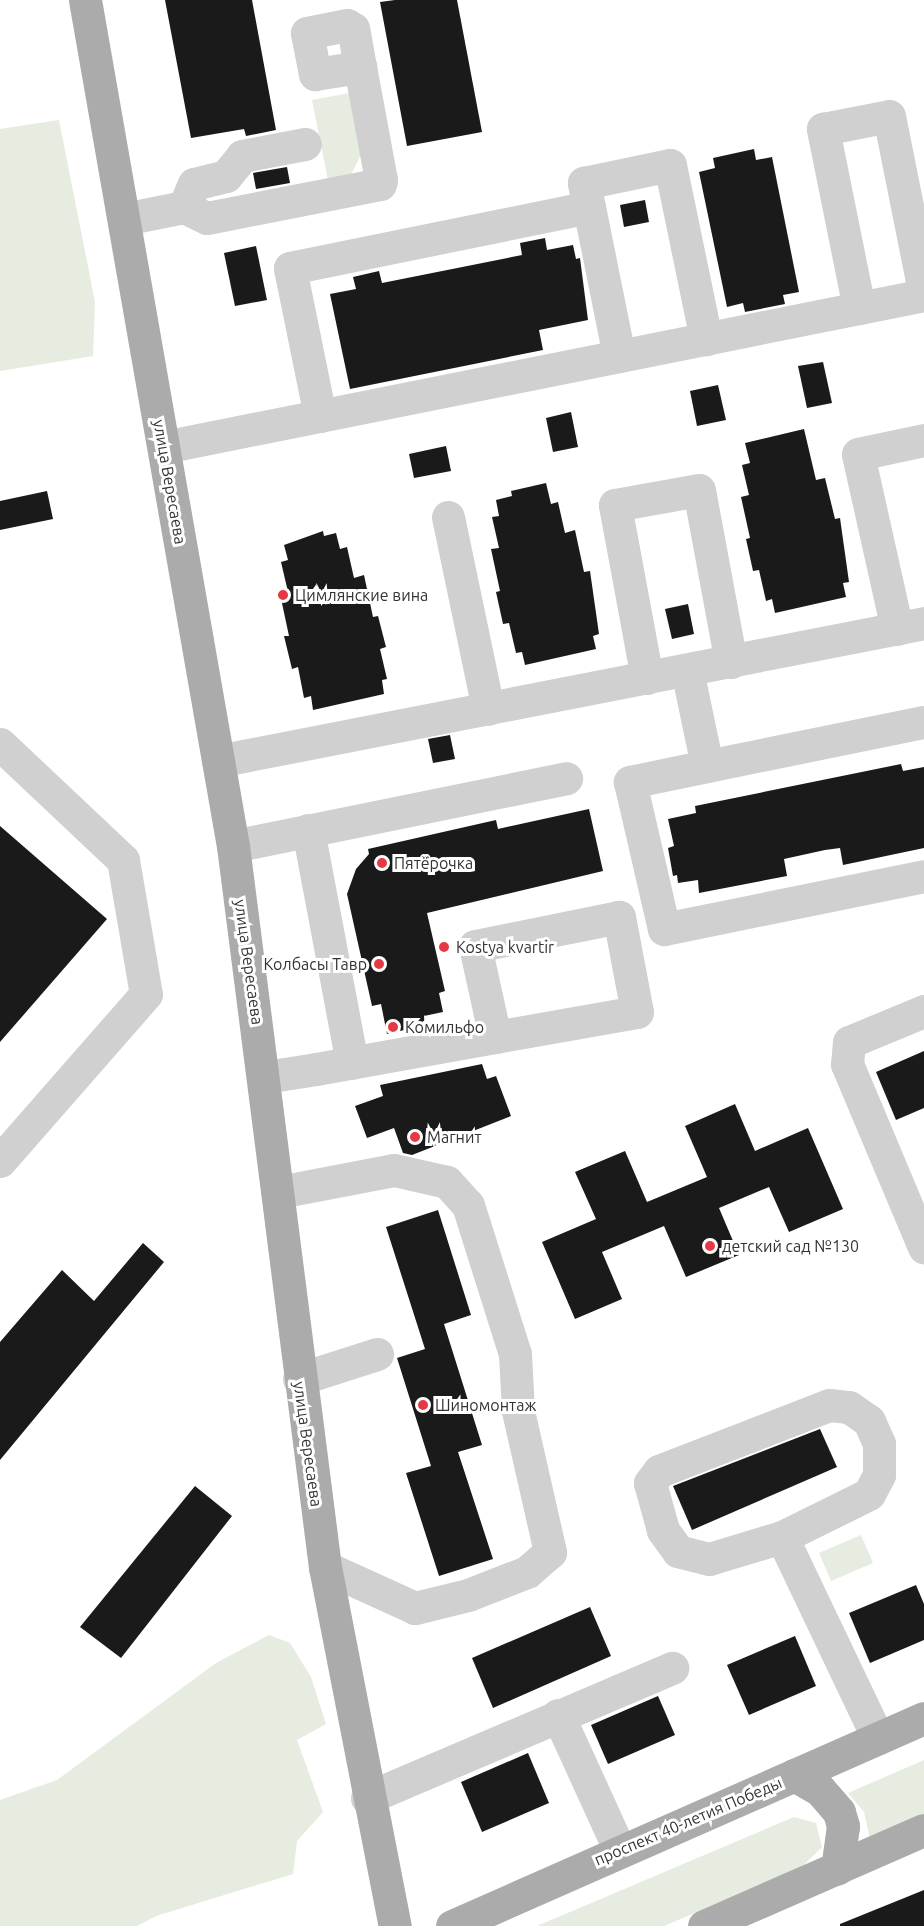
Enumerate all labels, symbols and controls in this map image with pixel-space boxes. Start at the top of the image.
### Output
street label: улица Вересаева [150,418,190,546]
place label: Цимлянские вина [295,585,428,605]
marker: Цимлянские вина [276,588,290,602]
place label: Пятёрочка [394,853,473,873]
marker: Пятёрочка [375,856,389,870]
street label: улица Вересаева [231,898,267,1026]
place label: Kostya kvartir [456,937,554,957]
marker: Kostya kvartir [437,940,451,954]
place label: Колбасы Тавр [263,954,367,974]
marker: Колбасы Тавр [372,957,386,971]
place label: Комильфо [405,1017,484,1037]
marker: Комильфо [386,1020,400,1034]
place label: Магнит [427,1127,481,1147]
marker: Магнит [408,1130,422,1144]
place label: детский сад №130 [722,1236,859,1256]
marker: детский сад №130 [703,1239,717,1253]
street label: улица Вересаева [290,1380,326,1508]
place label: Шиномонтаж [435,1395,536,1415]
marker: Шиномонтаж [416,1398,430,1412]
street label: проспект 40-летия Победы [591,1773,785,1869]

